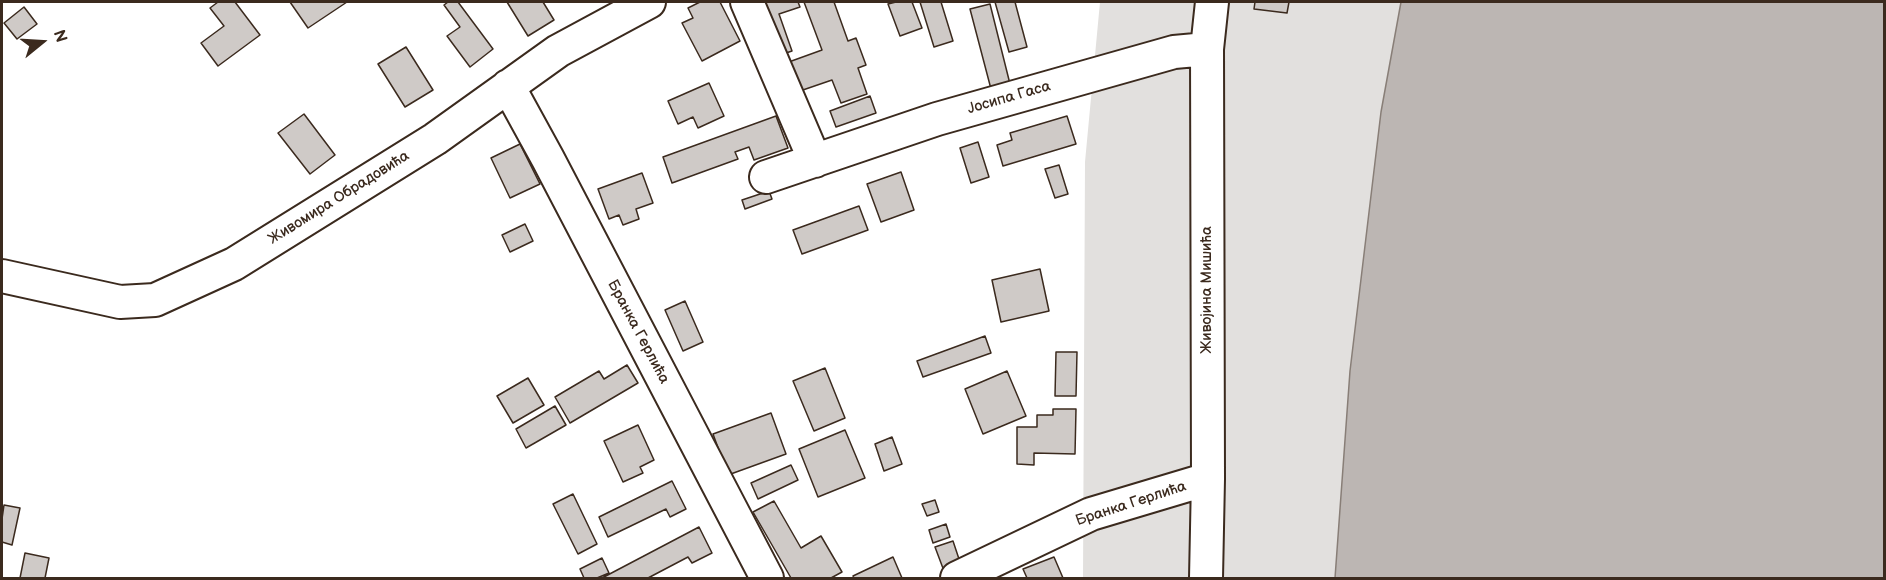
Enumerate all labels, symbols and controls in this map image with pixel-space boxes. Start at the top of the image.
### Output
north arrow [12,12,72,72]
text: N [49,28,70,45]
street label: Јосипа Гаса [965,78,1053,118]
street label: Живомира Обрадовића [265,147,413,249]
street label: Живојина Мишића [1198,226,1216,354]
street label: Бранка Герлића [603,277,673,387]
street label: Бранка Герлића [1074,478,1188,530]

